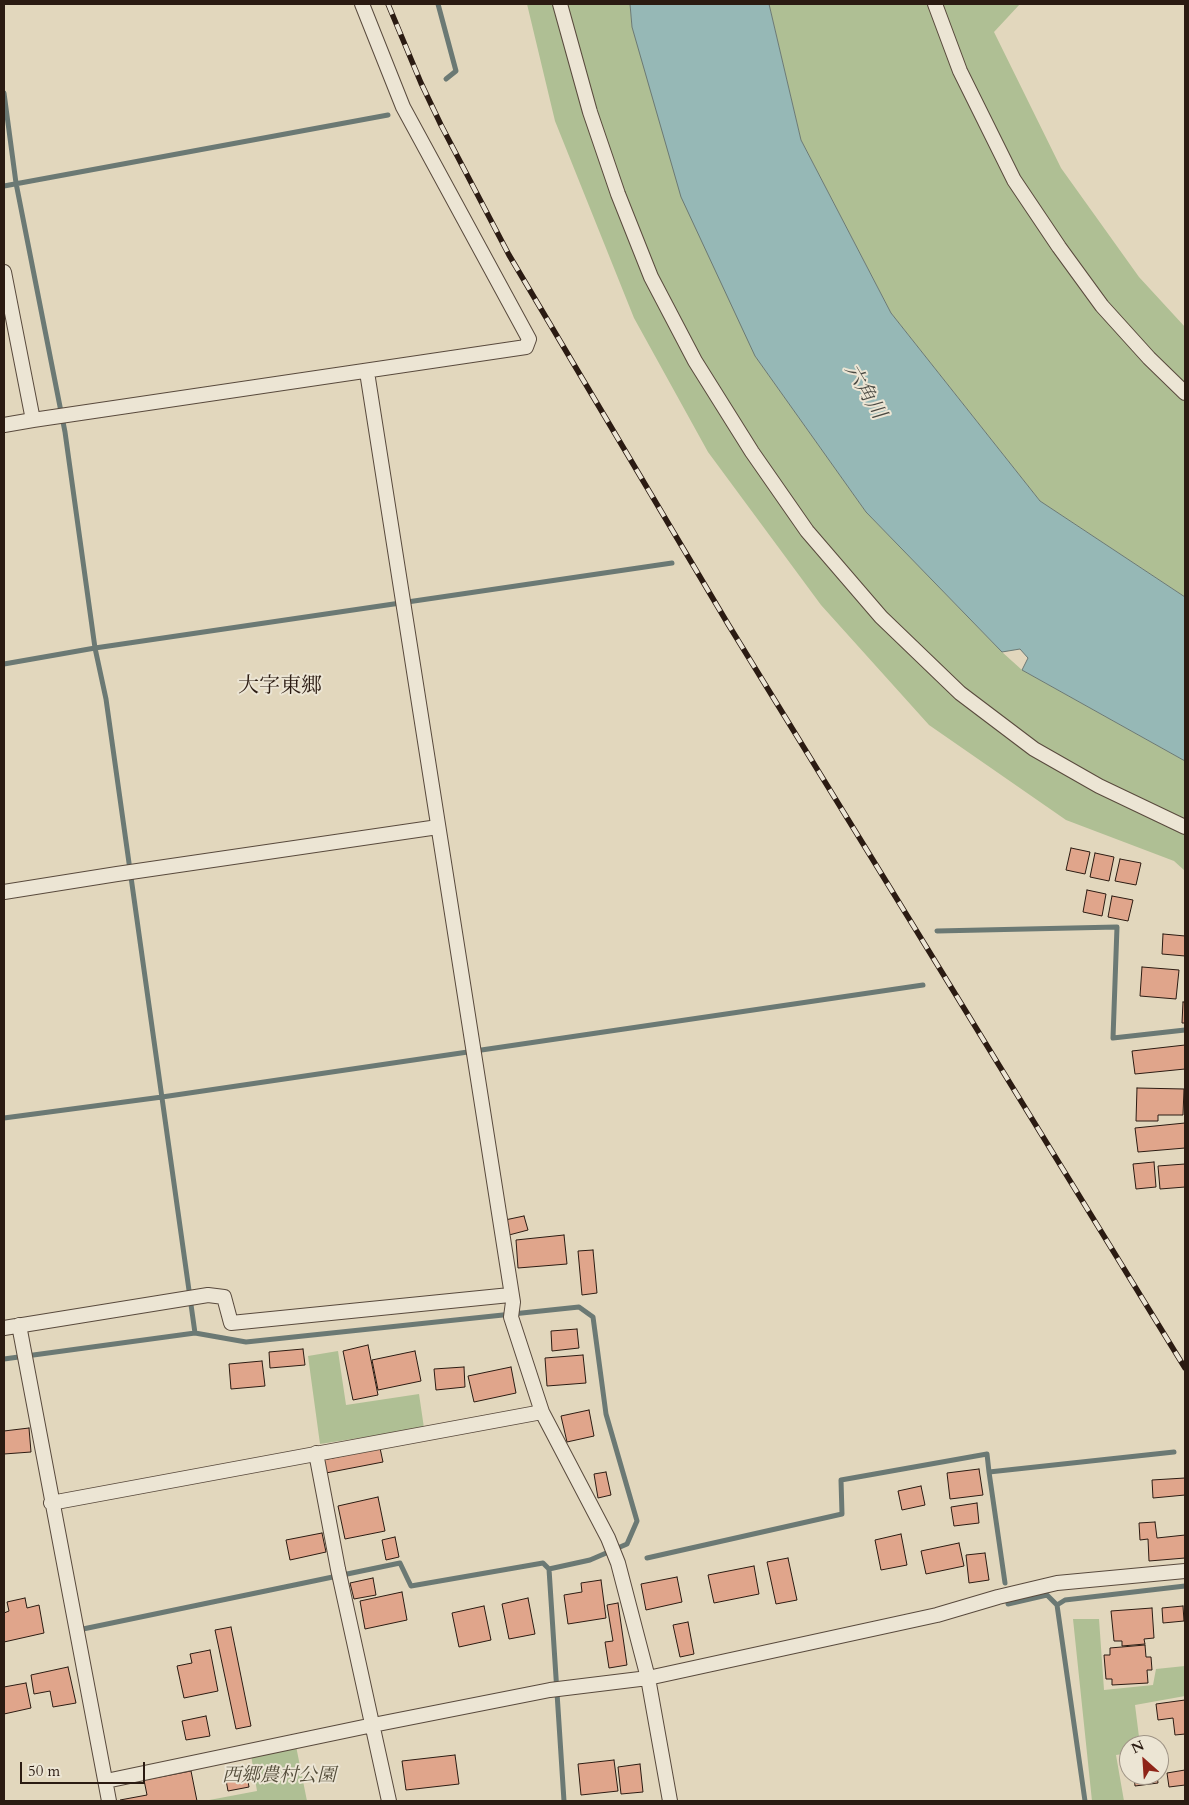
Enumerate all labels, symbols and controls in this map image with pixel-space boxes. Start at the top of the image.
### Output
water label: 六角川 [838,360,890,424]
district label: 大字東郷 [238,674,322,700]
north arrow [1119,1735,1169,1785]
text: N [1128,1736,1147,1758]
scale bar [22,1752,148,1784]
text: 50 m [28,1761,60,1781]
park label: 西郷農村公園 [222,1766,336,1788]

